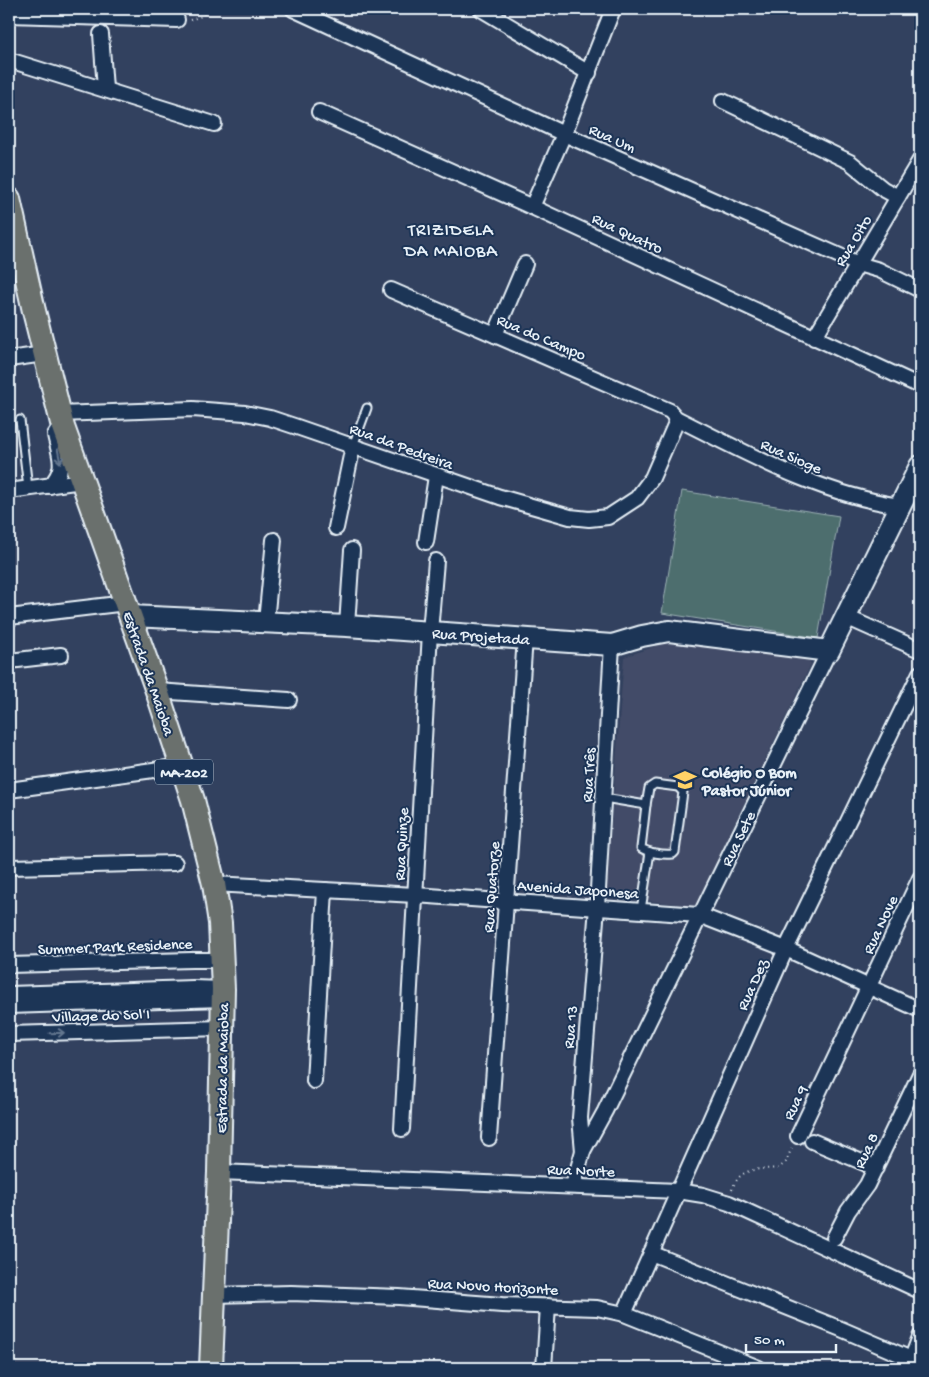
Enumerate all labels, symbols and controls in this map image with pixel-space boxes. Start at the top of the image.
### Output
street label: Rua Um [585,122,638,159]
street label: Rua Quatro [588,210,665,260]
street label: Rua Oito [832,213,878,271]
district label: TRIZIDELA DA MAIOBA [403,221,498,263]
street label: Rua do Campo [493,312,588,367]
street label: Rua da Pedreira [346,421,456,476]
street label: Rua Sioge [757,436,825,480]
one-way arrow [55,448,65,464]
street label: Estrada da Maioba [117,610,177,740]
street label: Rua Projetada [431,626,531,651]
street label: Rua Três [580,746,601,803]
road number: MA-202 [155,760,213,784]
place label: Colégio O Bom Pastor Júnior [701,765,797,802]
school or university icon: Colégio O Bom Pastor Júnior [672,767,698,793]
street label: Rua Quinze [392,806,415,881]
street label: Rua Sete [719,808,762,870]
street label: Rua Quatorze [481,840,506,934]
street label: Avenida Japonesa [516,878,640,905]
street label: Rua Nove [860,892,904,958]
street label: Summer Park Residence [38,936,193,961]
street label: Rua Dez [734,956,774,1014]
street label: Estrada da Maioba [214,1002,235,1133]
street label: Rua 13 [561,1005,584,1050]
street label: Village do Sol I [51,1006,150,1029]
one-way arrow [49,1028,65,1038]
street label: Rua 9 [781,1083,814,1124]
street label: Rua 8 [852,1130,885,1172]
street label: Rua Norte [547,1162,616,1183]
street label: Rua Novo Horizonte [427,1276,559,1301]
scale bar [746,1322,836,1354]
text: 50 m [754,1332,785,1350]

